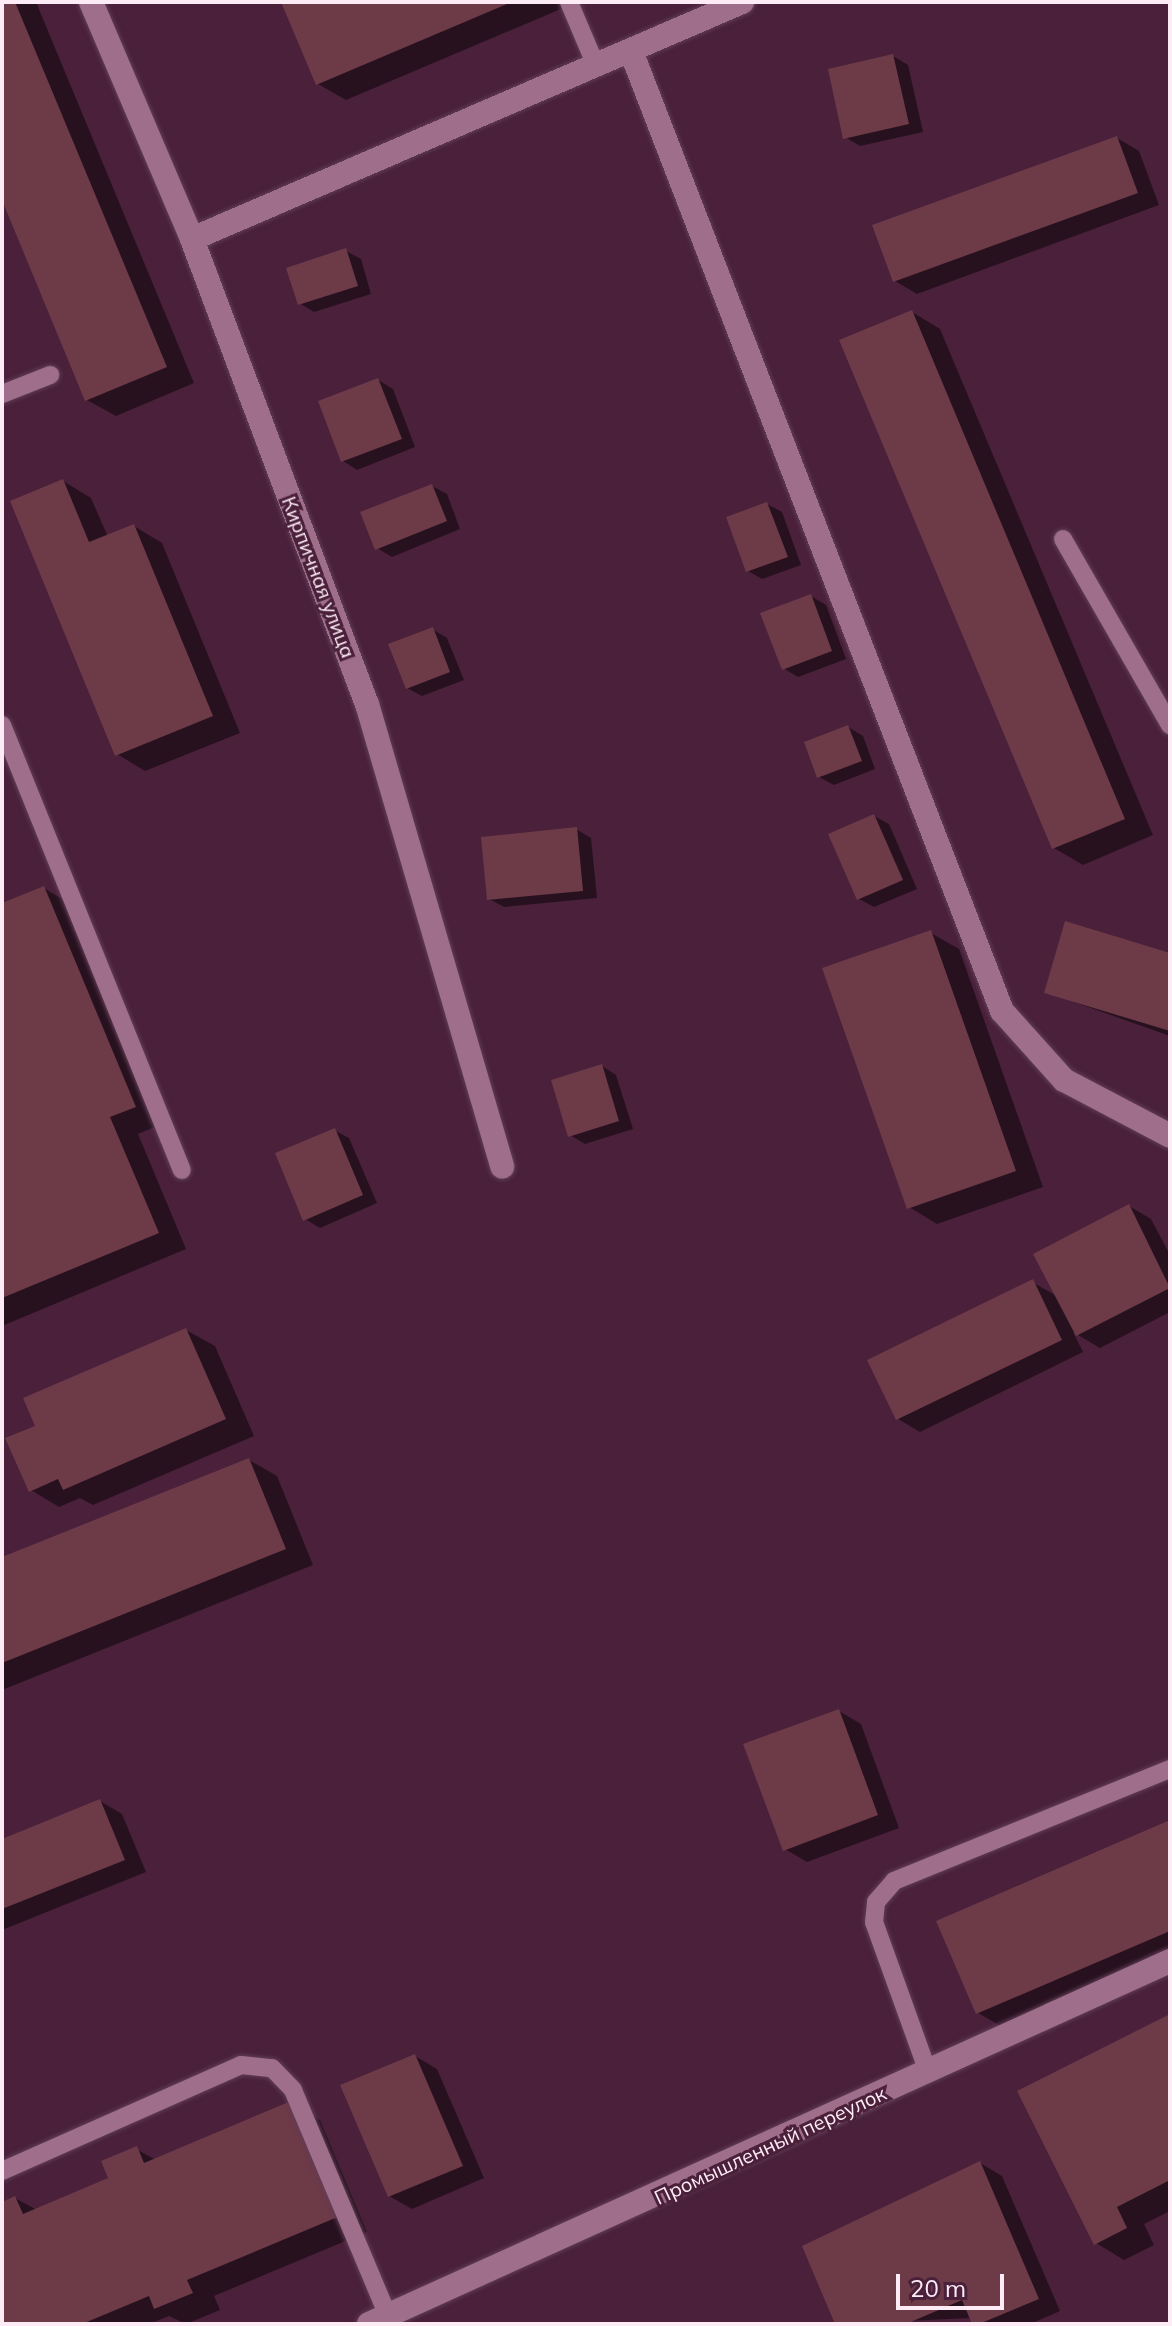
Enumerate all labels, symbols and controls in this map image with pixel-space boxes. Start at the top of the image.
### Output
street label: Кирпичная улица [277,493,361,661]
street label: Промышленный переулок [650,2081,890,2209]
scale bar [900,2258,1008,2308]
text: 20 m [910,2273,966,2303]

